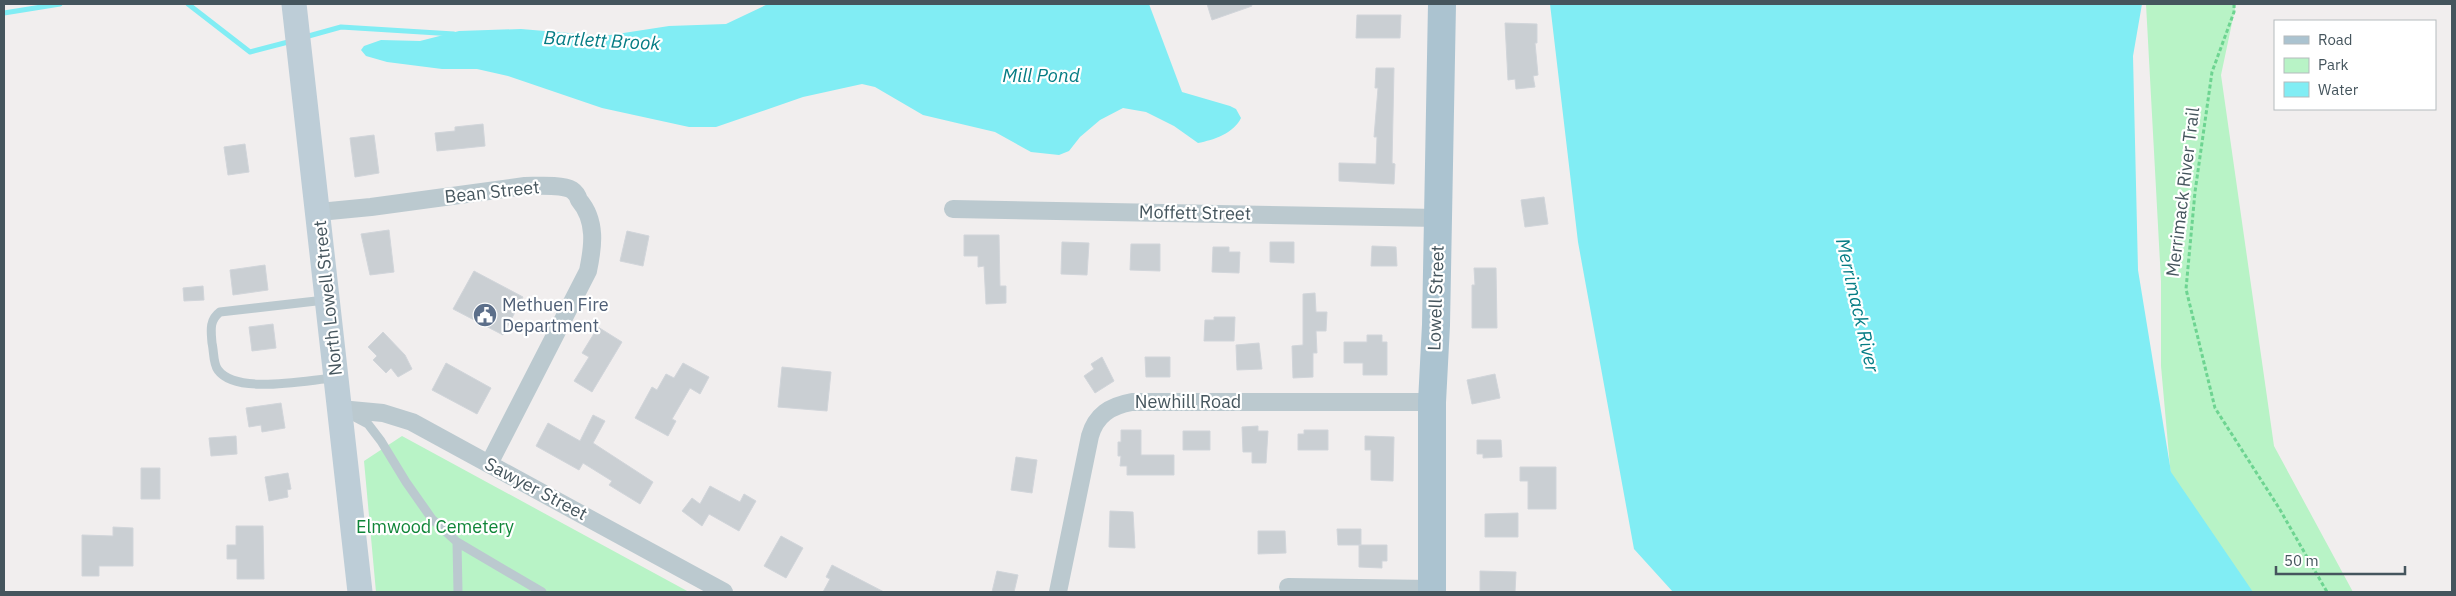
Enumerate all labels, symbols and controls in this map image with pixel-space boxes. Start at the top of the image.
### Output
legend [2274,20,2436,110]
water label: Bartlett Brook [543,25,662,55]
text: Road [2318,30,2353,49]
text: Park [2318,55,2348,74]
water label: Mill Pond [1002,63,1081,87]
text: Water [2318,80,2359,99]
street label: Merrimack River Trail [2161,106,2204,278]
street label: Bean Street [443,175,540,208]
street label: Moffett Street [1139,200,1251,225]
street label: North Lowell Street [308,219,347,377]
water label: Merrimack River [1831,236,1885,375]
street label: Lowell Street [1422,245,1449,351]
place label: Methuen Fire Department [502,293,609,337]
public building icon: Methuen Fire Department [472,302,498,328]
street label: Newhill Road [1135,390,1241,413]
street label: Sawyer Street [481,452,591,525]
park label: Elmwood Cemetery [356,515,514,538]
scale bar [2276,544,2405,576]
text: 50 m [2284,551,2319,570]

